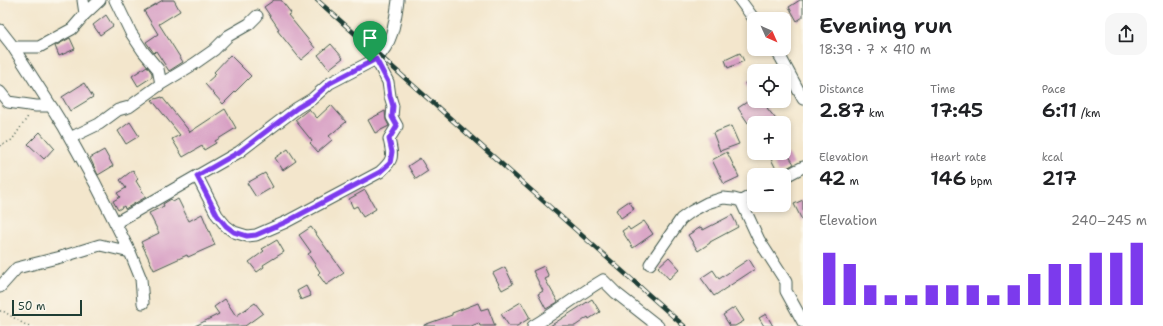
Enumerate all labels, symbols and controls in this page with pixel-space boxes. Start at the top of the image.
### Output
text: Evening run [819,11,952,40]
north arrow [747,12,791,56]
map controls [747,12,791,212]
button: share [1105,13,1147,55]
pin [353,21,387,62]
icon: arrive [359,27,381,49]
text: 18:39 · 7 × 410 m [819,41,931,58]
button: locate [747,64,791,108]
text: Distance [819,82,864,97]
text: Time [930,82,956,97]
text: Pace [1042,82,1066,97]
text: 2.87 [819,97,865,123]
text: 17:45 [930,97,983,123]
text: 6:11 [1042,97,1077,123]
text: km [865,106,884,121]
text: /km [1077,106,1101,121]
button: + [747,116,791,160]
text: Elevation [819,150,868,165]
text: Heart rate [930,150,986,165]
text: kcal [1042,150,1063,165]
text: 42 [819,165,846,191]
text: 146 [930,165,966,191]
text: 217 [1042,165,1077,191]
button: − [747,168,791,212]
text: m [846,174,859,189]
text: bpm [966,174,992,189]
text: Elevation [819,212,877,229]
text: 240–245 m [1071,212,1147,229]
scale bar [12,298,82,317]
text: 50 m [18,299,46,314]

